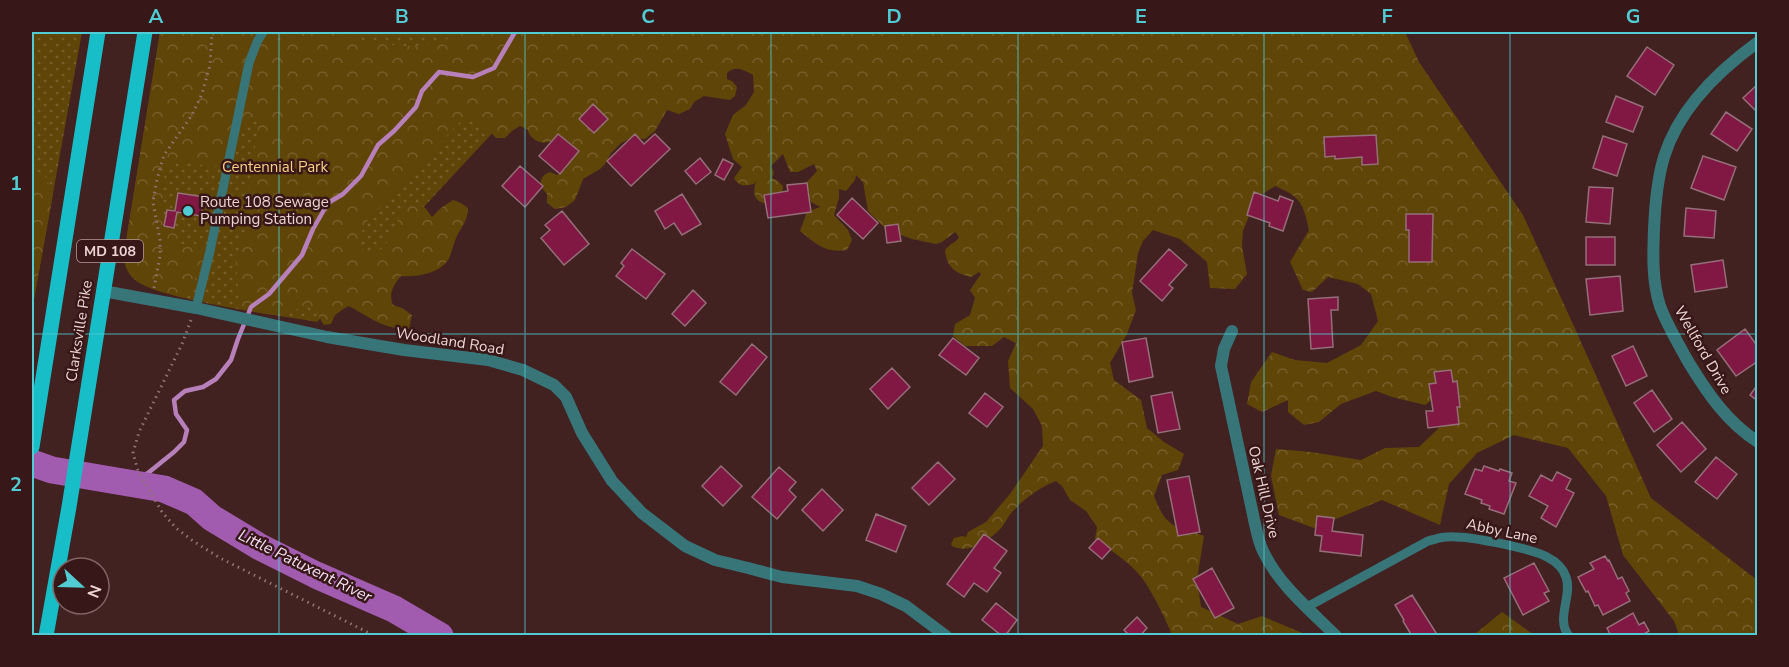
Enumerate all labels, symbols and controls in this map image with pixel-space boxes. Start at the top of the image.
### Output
text: A [149,3,164,30]
text: B [395,3,409,30]
text: C [641,3,655,30]
text: D [886,3,902,30]
text: E [1135,3,1147,30]
text: F [1381,3,1393,30]
text: G [1626,3,1640,30]
park label: Centennial Park [222,157,328,177]
text: 1 [10,170,22,197]
place label: Route 108 Sewage Pumping Station [200,192,329,229]
marker: Route 108 Sewage Pumping Station [181,204,195,218]
road number: MD 108 [77,240,143,262]
street label: Clarksville Pike [61,279,97,383]
street label: Wellford Drive [1670,302,1736,398]
street label: Woodland Road [394,323,506,359]
street label: Oak Hill Drive [1244,444,1284,540]
text: 2 [10,471,22,498]
street label: Abby Lane [1464,514,1540,548]
water label: Little Patuxent River [235,524,376,608]
north arrow [51,556,111,616]
text: N [82,582,106,601]

